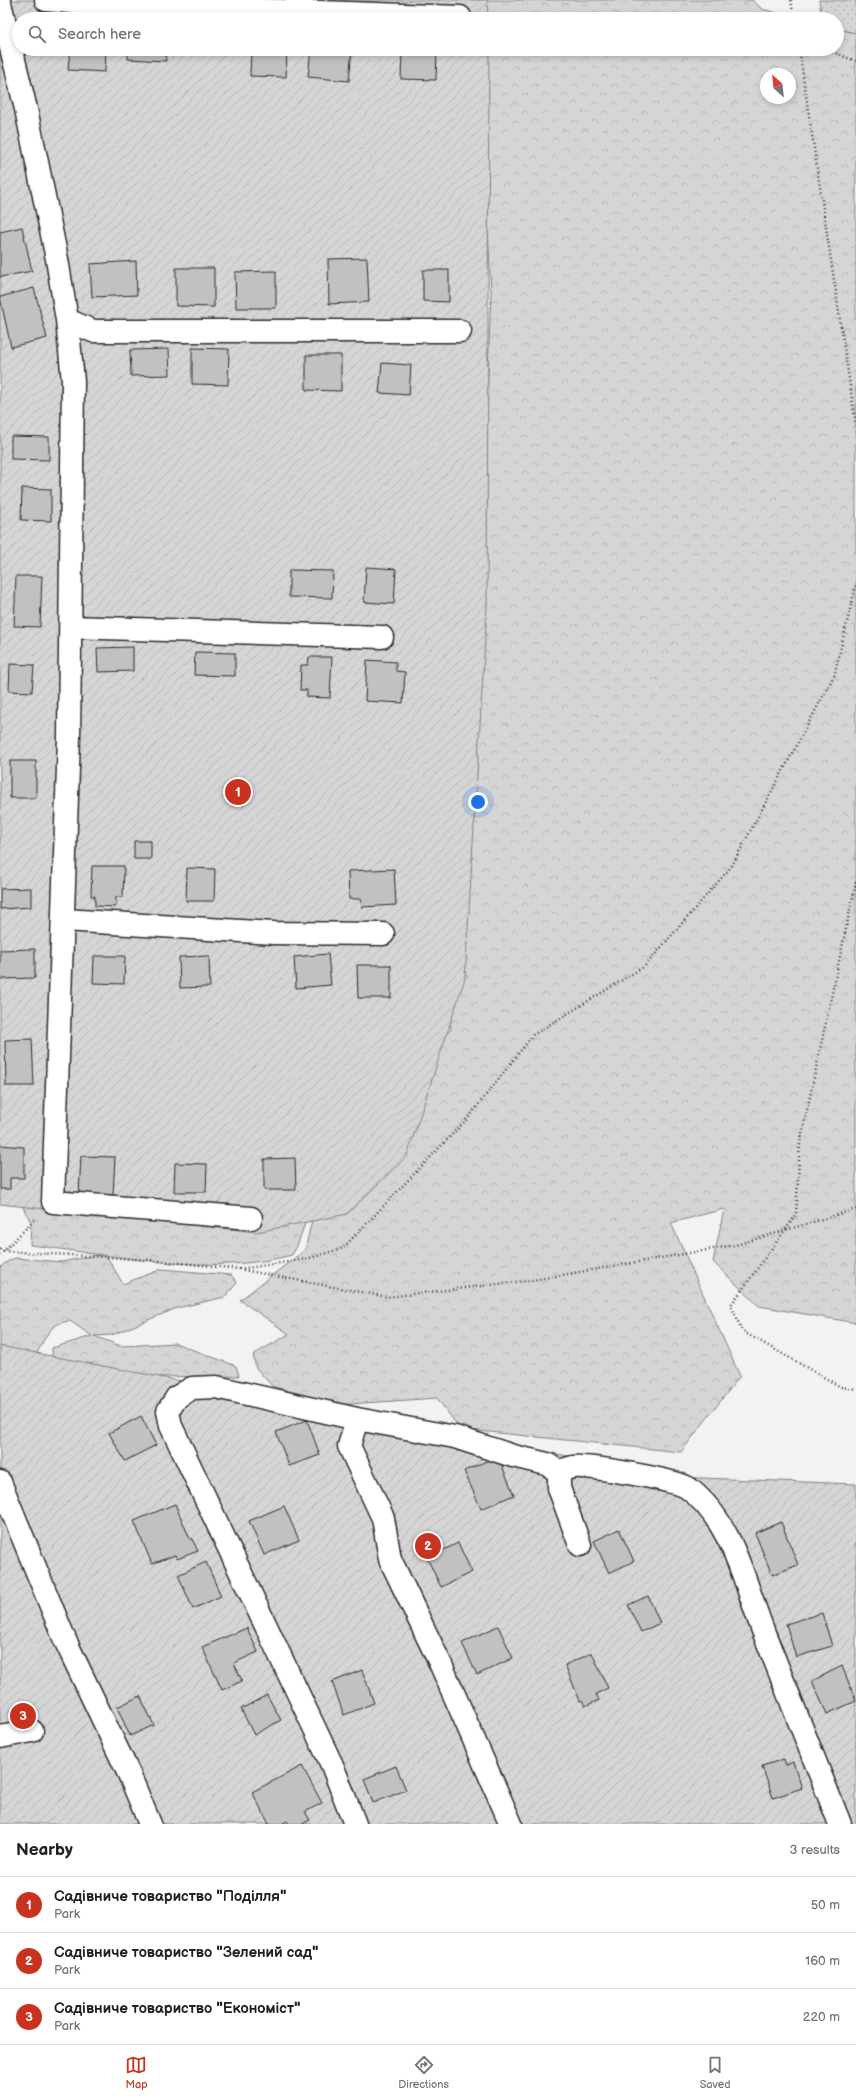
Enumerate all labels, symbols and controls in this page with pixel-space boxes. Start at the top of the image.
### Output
search box [12,12,844,56]
icon: search [26,23,48,45]
text: Search here [58,25,141,44]
north arrow [760,68,796,104]
pin: 1 [225,777,251,807]
your location [468,792,488,812]
pin: 2 [415,1531,441,1561]
pin: 3 [10,1701,36,1731]
text: Nearby [16,1840,73,1860]
text: 3 results [789,1842,840,1858]
text: Садівниче товариство "Поділля" [54,1887,287,1906]
text: 1 [26,1897,32,1913]
text: 50 m [811,1897,840,1913]
text: Park [54,1906,80,1922]
text: Садівниче товариство "Зелений сад" [54,1943,319,1962]
text: 2 [25,1953,33,1969]
text: 160 m [805,1953,840,1969]
text: Park [54,1962,80,1978]
text: Садівниче товариство "Економіст" [54,1999,301,2018]
text: 3 [25,2009,33,2025]
text: 220 m [803,2009,840,2025]
text: Park [54,2018,80,2034]
tab: Map [125,2054,148,2091]
tab: Directions [398,2054,449,2091]
tab: Saved [700,2054,731,2091]

